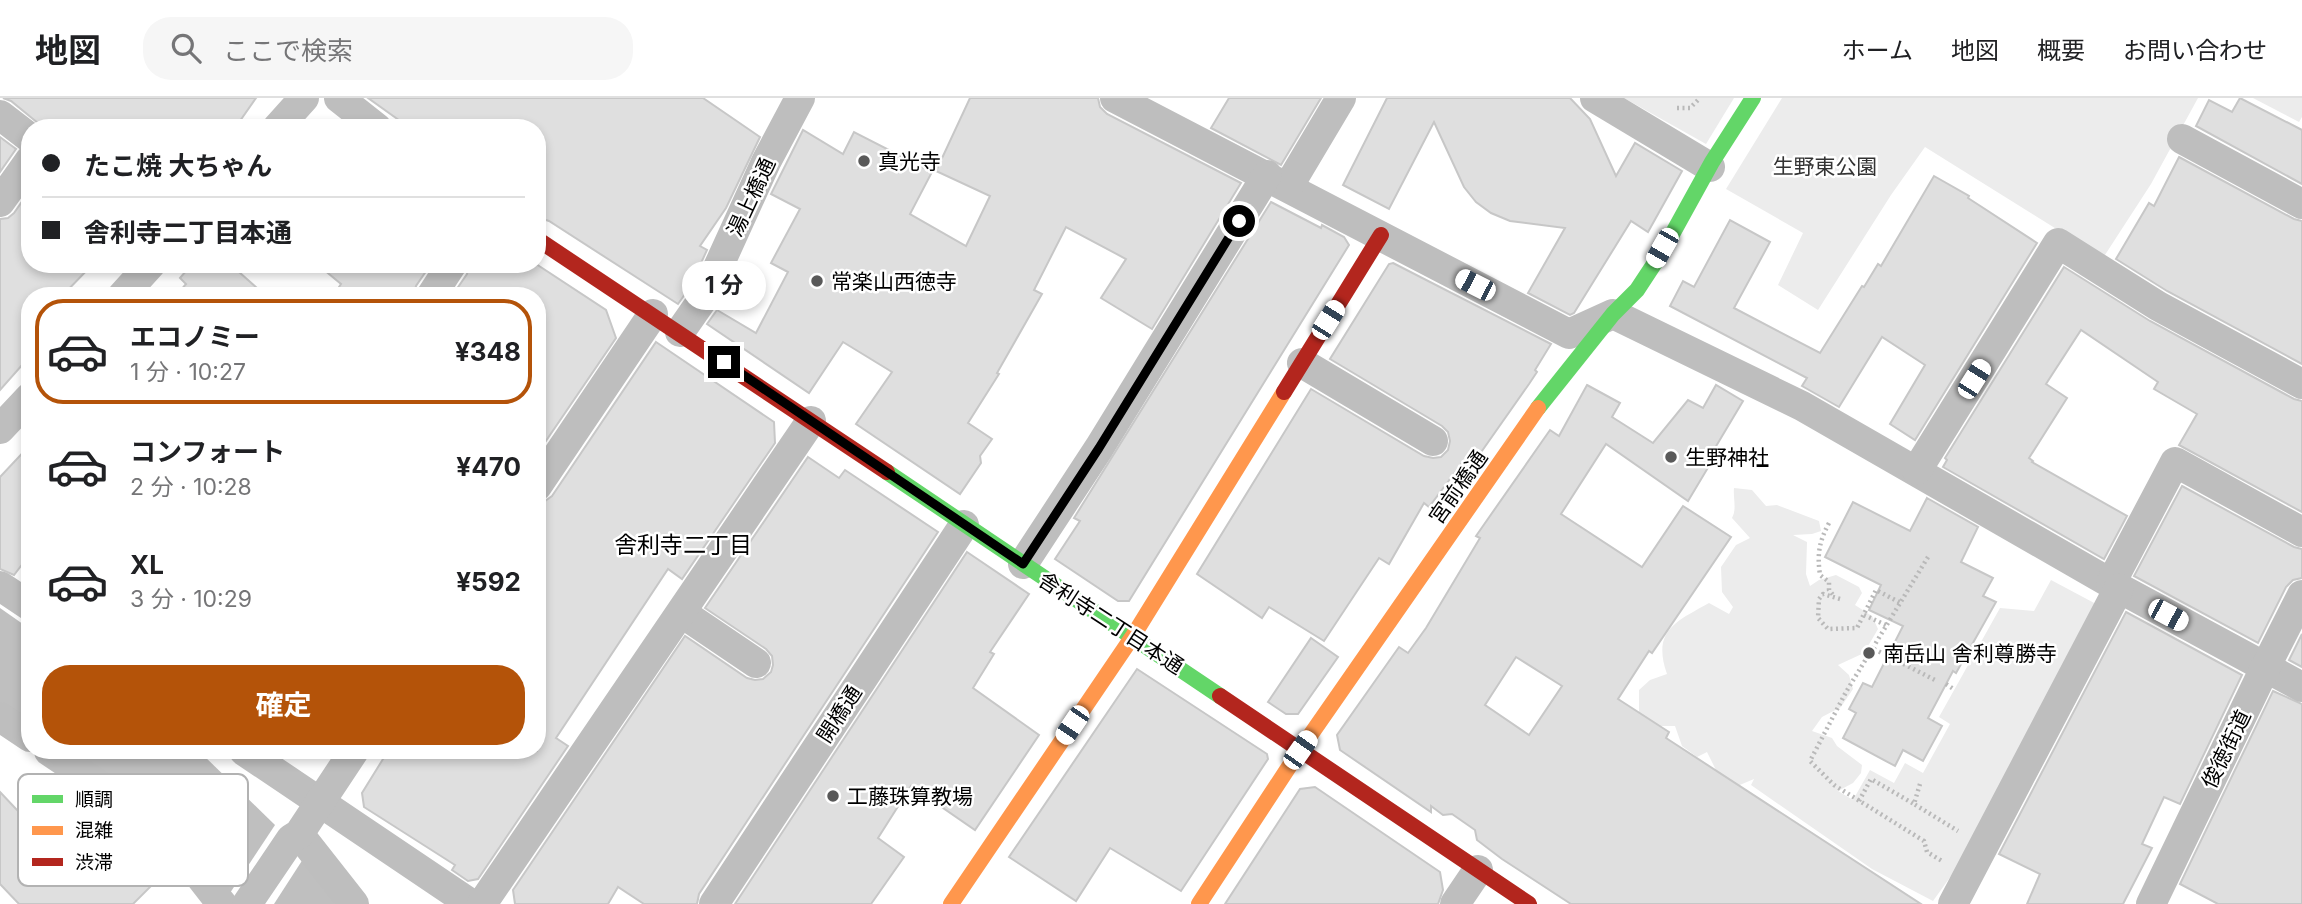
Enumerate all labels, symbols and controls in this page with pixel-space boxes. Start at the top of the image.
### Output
search box [143,17,633,80]
icon: search [167,29,205,67]
text: 地図 [35,30,101,70]
text: ここで検索 [223,35,353,66]
text: ホーム [1842,36,1913,65]
text: 地図 [1951,36,1999,65]
text: 概要 [2037,36,2085,65]
text: お問い合わせ [2123,36,2267,65]
place label: 真光寺 [878,149,941,174]
text: たこ焼 大ちゃん [84,150,272,181]
marker: 真光寺 [856,153,872,169]
street label: 湯上橋通 [722,154,780,240]
park label: 生野東公園 [1773,154,1878,179]
route start [1223,205,1255,237]
text: 舎利寺二丁目本通 [84,217,292,248]
car [1643,225,1682,271]
callout: 1 分 [682,260,766,310]
car [1452,266,1499,304]
place label: 常楽山西徳寺 [831,269,957,294]
text: 1 分 [705,271,743,299]
marker: 常楽山西徳寺 [809,273,825,289]
car [1308,297,1349,343]
icon: car [46,320,109,383]
text: エコノミー [130,321,260,352]
text: ¥348 [455,336,521,367]
route end [708,346,740,378]
car [1954,356,1995,402]
text: 1 分 · 10:27 [130,358,246,386]
icon: car [46,435,109,498]
text: コンフォート [130,436,285,467]
street label: 宮前橋通 [1424,445,1492,529]
place label: 生野神社 [1685,445,1769,470]
marker: 生野神社 [1663,449,1679,465]
text: ¥470 [456,451,521,482]
text: 2 分 · 10:28 [130,473,252,501]
district label: 舎利寺二丁目 [614,531,752,559]
text: XL [130,549,164,580]
icon: car [46,550,109,613]
text: ¥592 [456,566,521,597]
street label: 舎利寺二丁目本通 [1034,567,1188,679]
text: 3 分 · 10:29 [130,585,252,613]
car [2145,596,2192,634]
place label: 南岳山 舎利尊勝寺 [1883,641,2057,666]
marker: 南岳山 舎利尊勝寺 [1861,645,1877,661]
button: 確定 [42,665,525,745]
street label: 開橋通 [811,681,867,747]
car [1052,702,1093,748]
street label: 俊徳街道 [2196,706,2256,792]
car [1280,727,1321,773]
legend [18,774,248,886]
place label: 工藤珠算教場 [847,784,973,809]
text: 順調 [75,788,113,811]
marker: 工藤珠算教場 [825,788,841,804]
text: 混雑 [75,819,113,842]
text: 渋滞 [75,851,113,874]

